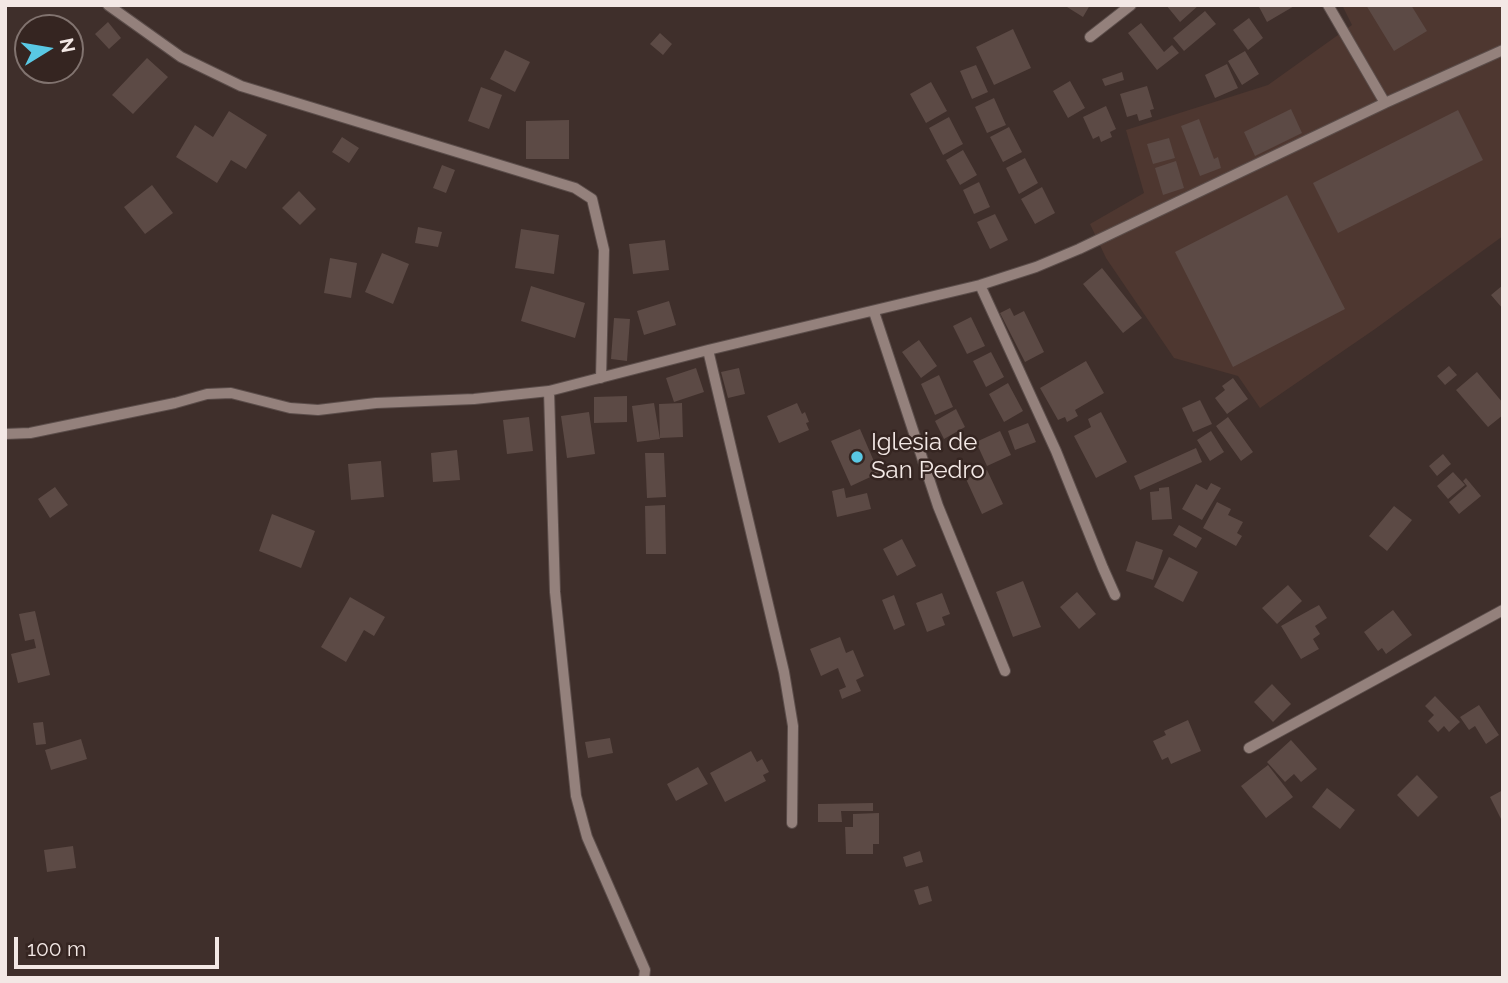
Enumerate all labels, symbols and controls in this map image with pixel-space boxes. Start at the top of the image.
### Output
north arrow [14,14,84,84]
text: N [55,36,80,55]
place label: Iglesia de San Pedro [871,429,985,485]
marker: Iglesia de San Pedro [849,449,865,465]
scale bar [18,923,222,967]
text: 100 m [27,936,86,961]

